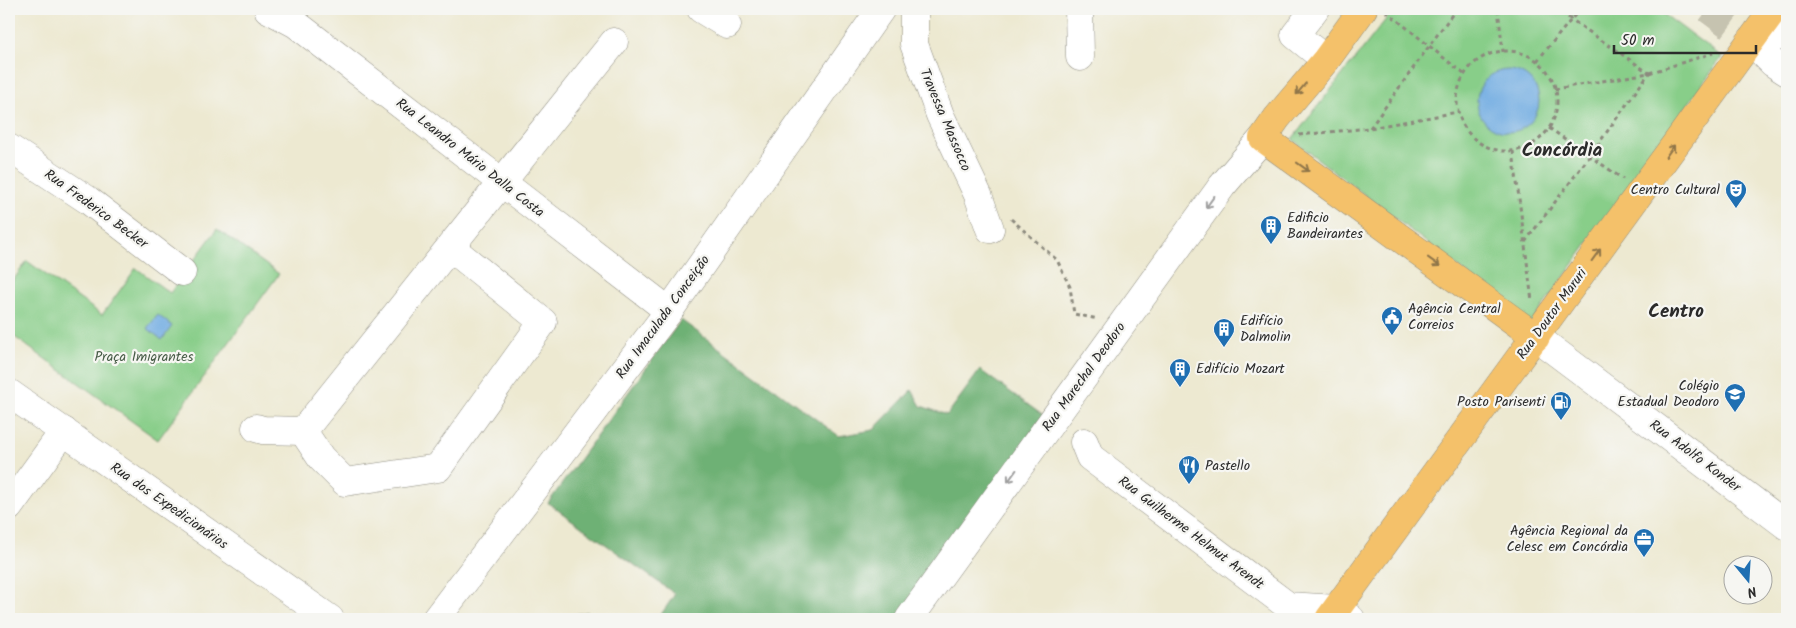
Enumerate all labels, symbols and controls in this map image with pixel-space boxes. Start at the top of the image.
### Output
scale bar [1614,22,1756,54]
text: 50 m [1621,29,1655,53]
street label: Travessa Massocco [913,65,977,175]
one-way arrow [1296,82,1307,95]
street label: Rua Leandro Mário Dalla Costa [391,93,549,223]
district label: Concórdia [1522,136,1603,166]
one-way arrow [1665,144,1675,158]
one-way arrow [1296,161,1309,172]
street label: Rua Frederico Becker [39,164,154,255]
theatre icon: Centro Cultural [1724,178,1748,209]
place label: Centro Cultural [1631,179,1721,201]
one-way arrow [1205,195,1215,209]
place label: Edificio Bandeirantes [1287,207,1363,245]
building icon: Edificio Bandeirantes [1259,214,1283,245]
one-way arrow [1590,249,1601,262]
street label: Rua Imaculada Conceição [610,250,716,384]
one-way arrow [1427,257,1441,267]
street label: Rua Doutor Maruri [1511,263,1593,364]
district label: Centro [1648,297,1704,327]
place label: Agência Central Correios [1408,298,1501,336]
public building icon: Agência Central Correios [1380,305,1404,336]
place label: Edifício Dalmolin [1240,310,1291,348]
building icon: Edifício Dalmolin [1212,317,1236,348]
street label: Rua Marechal Deodoro [1037,318,1131,436]
park label: Praça Imigrantes [94,346,194,368]
building icon: Edifício Mozart [1168,357,1192,388]
place label: Edifício Mozart [1196,358,1285,380]
place label: Colégio Estadual Deodoro [1618,375,1719,413]
school or university icon: Colégio Estadual Deodoro [1723,382,1747,413]
fuel station icon: Posto Parisenti [1549,390,1573,421]
place label: Posto Parisenti [1457,391,1546,413]
street label: Rua Adolfo Konder [1645,414,1746,499]
restaurant icon: Pastello [1177,454,1201,485]
place label: Pastello [1205,455,1250,477]
street label: Rua dos Expedicionários [105,457,233,555]
one-way arrow [1007,469,1017,483]
street label: Rua Guilherme Helmut Arendt [1113,471,1269,596]
place label: Agência Regional da Celesc em Concórdia [1506,520,1628,558]
office icon: Agência Regional da Celesc em Concórdia [1632,527,1656,558]
north arrow [1724,556,1774,606]
text: N [1744,580,1759,603]

